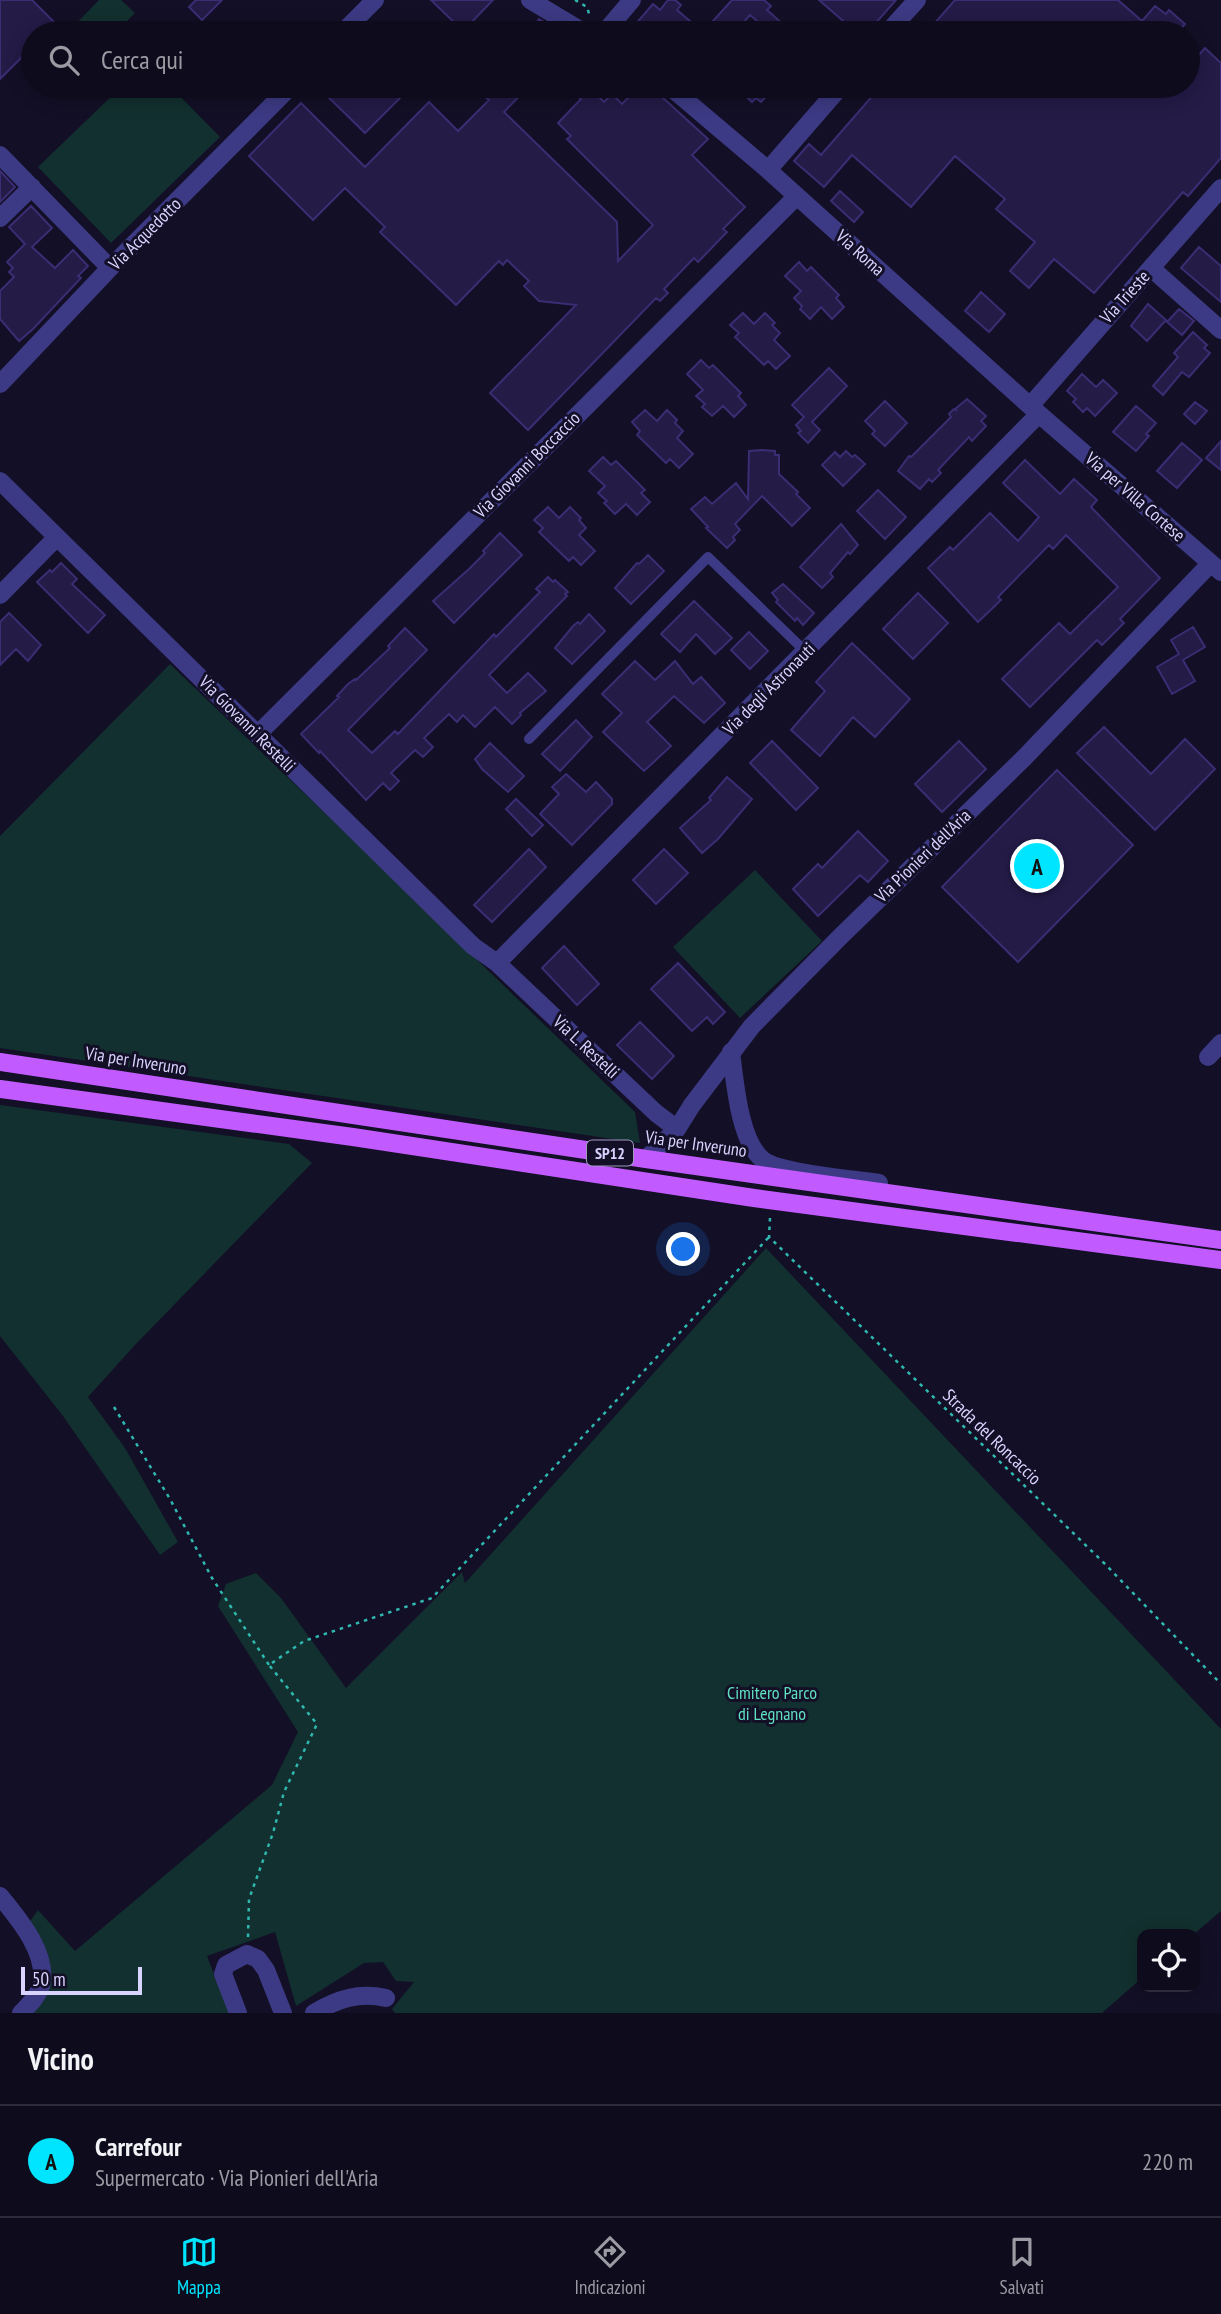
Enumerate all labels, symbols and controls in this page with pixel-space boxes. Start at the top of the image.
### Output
search box [21,21,1200,98]
icon: search [45,41,83,79]
text: Cerca qui [101,43,183,76]
street label: Via Acquedotto [103,192,186,275]
street label: Via Roma [830,224,890,281]
street label: Via Trieste [1094,265,1155,329]
street label: Via Giovanni Boccaccio [468,406,585,524]
street label: Via per Villa Cortese [1080,446,1190,546]
street label: Via degli Astronauti [717,638,820,740]
street label: Via Giovanni Restelli [193,670,301,777]
street label: Via Pionieri dell'Aria [869,804,975,908]
pin: A [1014,840,1060,892]
street label: Via L. Restelli [548,1009,624,1083]
street label: Via per Inveruno [83,1041,189,1080]
street label: Via per Inveruno [643,1125,748,1162]
road number: SP12 [587,1140,633,1166]
your location [666,1232,700,1266]
street label: Strada del Roncaccio [938,1384,1047,1490]
park label: Cimitero Parco di Legnano [727,1681,817,1725]
map controls [1137,1929,1200,1992]
button: locate [1137,1929,1200,1992]
scale bar [21,1964,142,1996]
text: 50 m [32,1967,66,1991]
text: Vicino [28,2039,94,2078]
text: Carrefour [95,2130,182,2163]
text: A [45,2147,57,2176]
text: 220 m [1142,2147,1193,2176]
text: Supermercato · Via Pionieri dell'Aria [95,2163,378,2192]
tab: Mappa [177,2233,221,2299]
tab: Indicazioni [575,2233,646,2299]
tab: Salvati [1000,2233,1044,2299]

